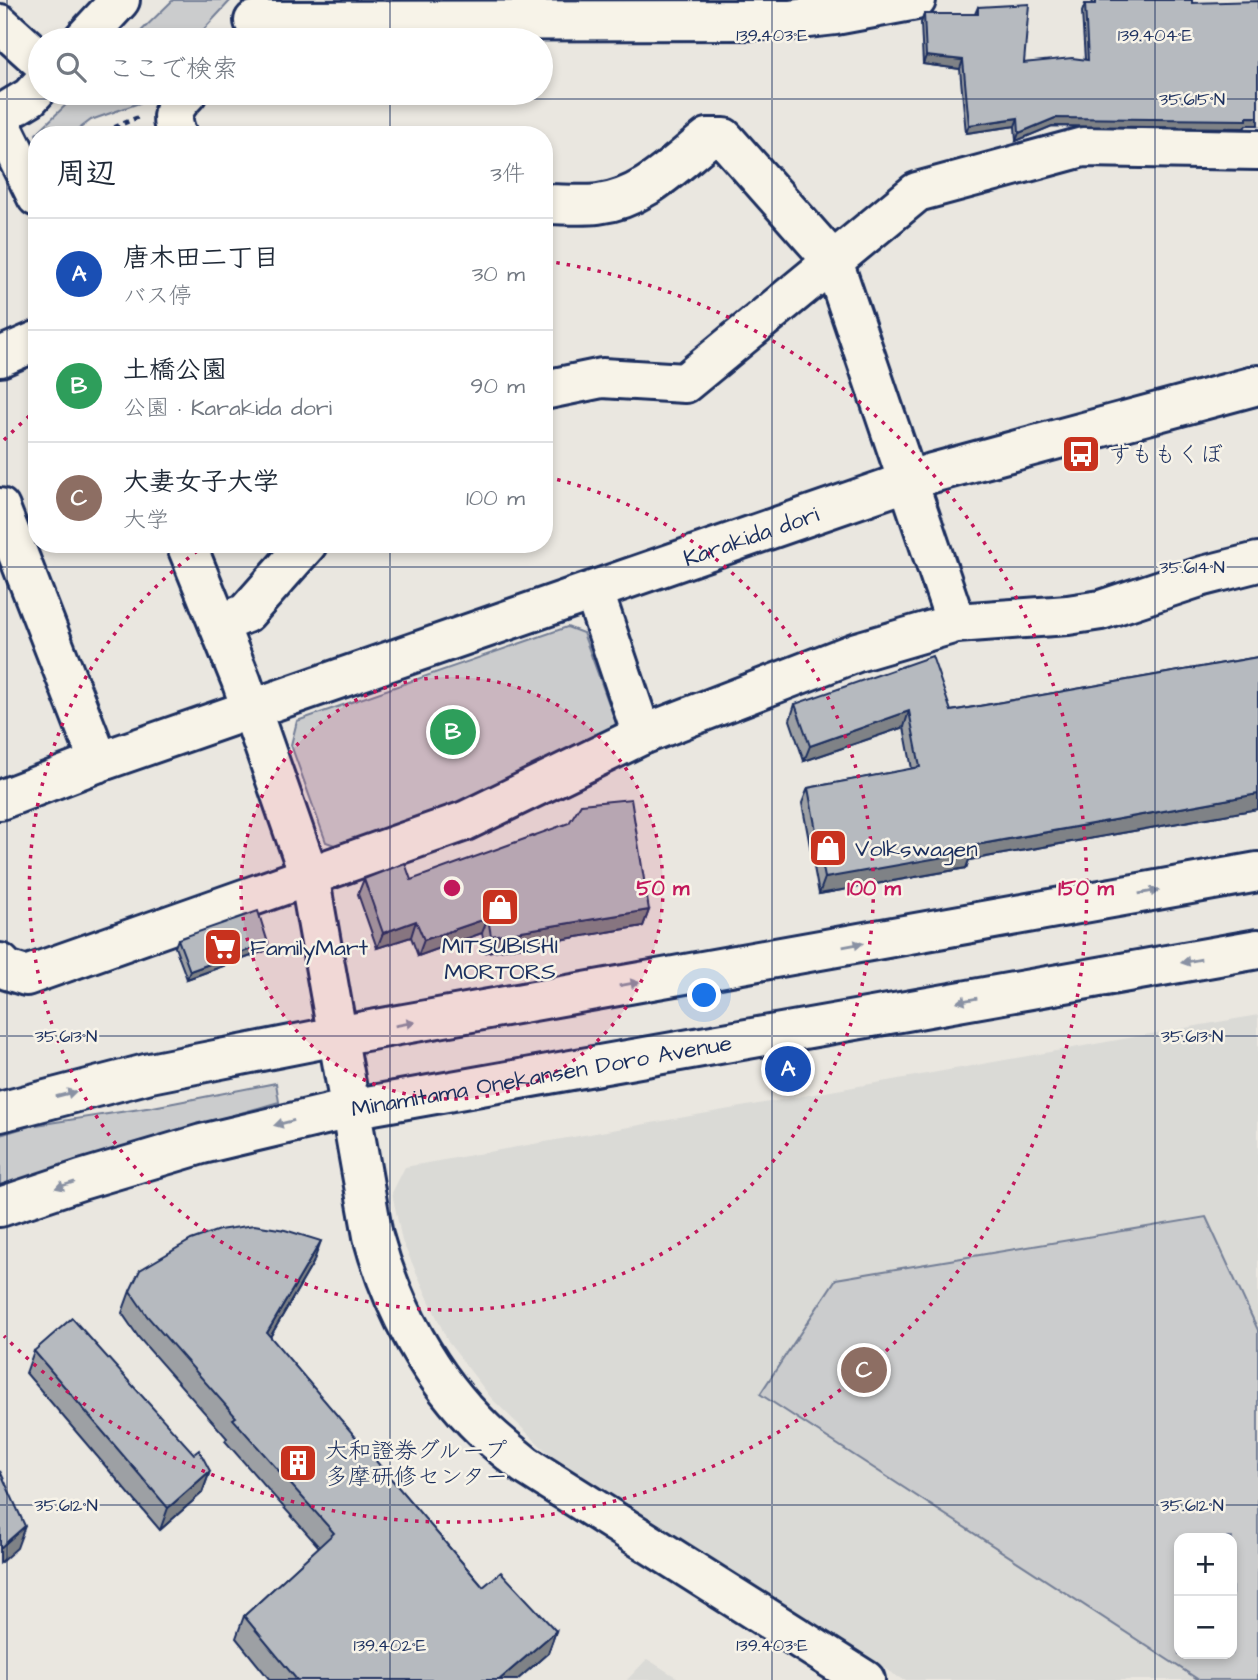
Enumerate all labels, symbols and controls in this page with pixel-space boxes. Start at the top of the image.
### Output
text: 139.403°E [736,23,808,48]
text: 139.404°E [1118,23,1193,48]
search box [28,28,553,105]
icon: search [52,48,90,86]
text: ここで検索 [108,51,238,87]
text: 35.615°N [1159,87,1225,112]
text: 周辺 [56,153,116,195]
text: 3件 [490,158,525,190]
text: 唐木田二丁目 [123,240,279,276]
text: A [72,258,86,290]
text: 30 m [472,258,525,290]
text: バス停 [123,280,192,312]
text: 土橋公園 [123,352,227,388]
text: B [71,370,87,402]
text: 90 m [470,370,525,402]
text: 公園 · Karakida dori [123,392,332,424]
bus stop icon: すももくぼ [1060,433,1102,475]
place label: すももくぼ [1108,439,1223,471]
text: 大妻女子大学 [123,464,279,500]
text: C [71,482,87,514]
text: 100 m [466,482,525,514]
street label: Karakida dori [679,498,824,575]
text: 大学 [123,504,169,536]
text: 35.614°N [1159,555,1225,580]
pin: B [430,706,476,758]
shop icon: Volkswagen [807,827,849,869]
place label: Volkswagen [855,833,978,866]
text: 50 m [637,874,690,903]
text: 100 m [847,874,902,903]
text: 150 m [1058,874,1114,903]
centre of rings [440,876,464,900]
shop icon: MITSUBISHI MORTORS [479,886,521,928]
one-way arrow [1138,886,1160,897]
supermarket icon: FamilyMart [202,926,244,968]
place label: MITSUBISHI MORTORS [442,930,558,988]
place label: FamilyMart [250,932,369,965]
one-way arrow [842,939,864,950]
one-way arrow [1180,956,1202,967]
your location [687,978,721,1012]
one-way arrow [618,979,640,990]
one-way arrow [956,995,978,1006]
one-way arrow [394,1018,416,1029]
text: 35.613°N [35,1024,97,1049]
text: 35.613°N [1161,1024,1223,1049]
street label: Minamitama Onekansen Doro Avenue [349,1027,734,1126]
pin: A [765,1043,811,1095]
one-way arrow [55,1088,77,1099]
one-way arrow [273,1118,295,1129]
one-way arrow [54,1180,75,1191]
pin: C [841,1344,887,1396]
place label: 大和證券グループ 多摩研修センター [325,1435,508,1493]
building icon: 大和證券グループ 多摩研修センター [277,1442,319,1484]
text: 35.612°N [34,1493,98,1518]
text: 35.612°N [1160,1493,1224,1518]
map controls [1174,1533,1237,1659]
button: + [1174,1533,1237,1596]
button: − [1174,1596,1237,1659]
text: 139.402°E [354,1633,427,1658]
text: 139.403°E [736,1633,808,1658]

